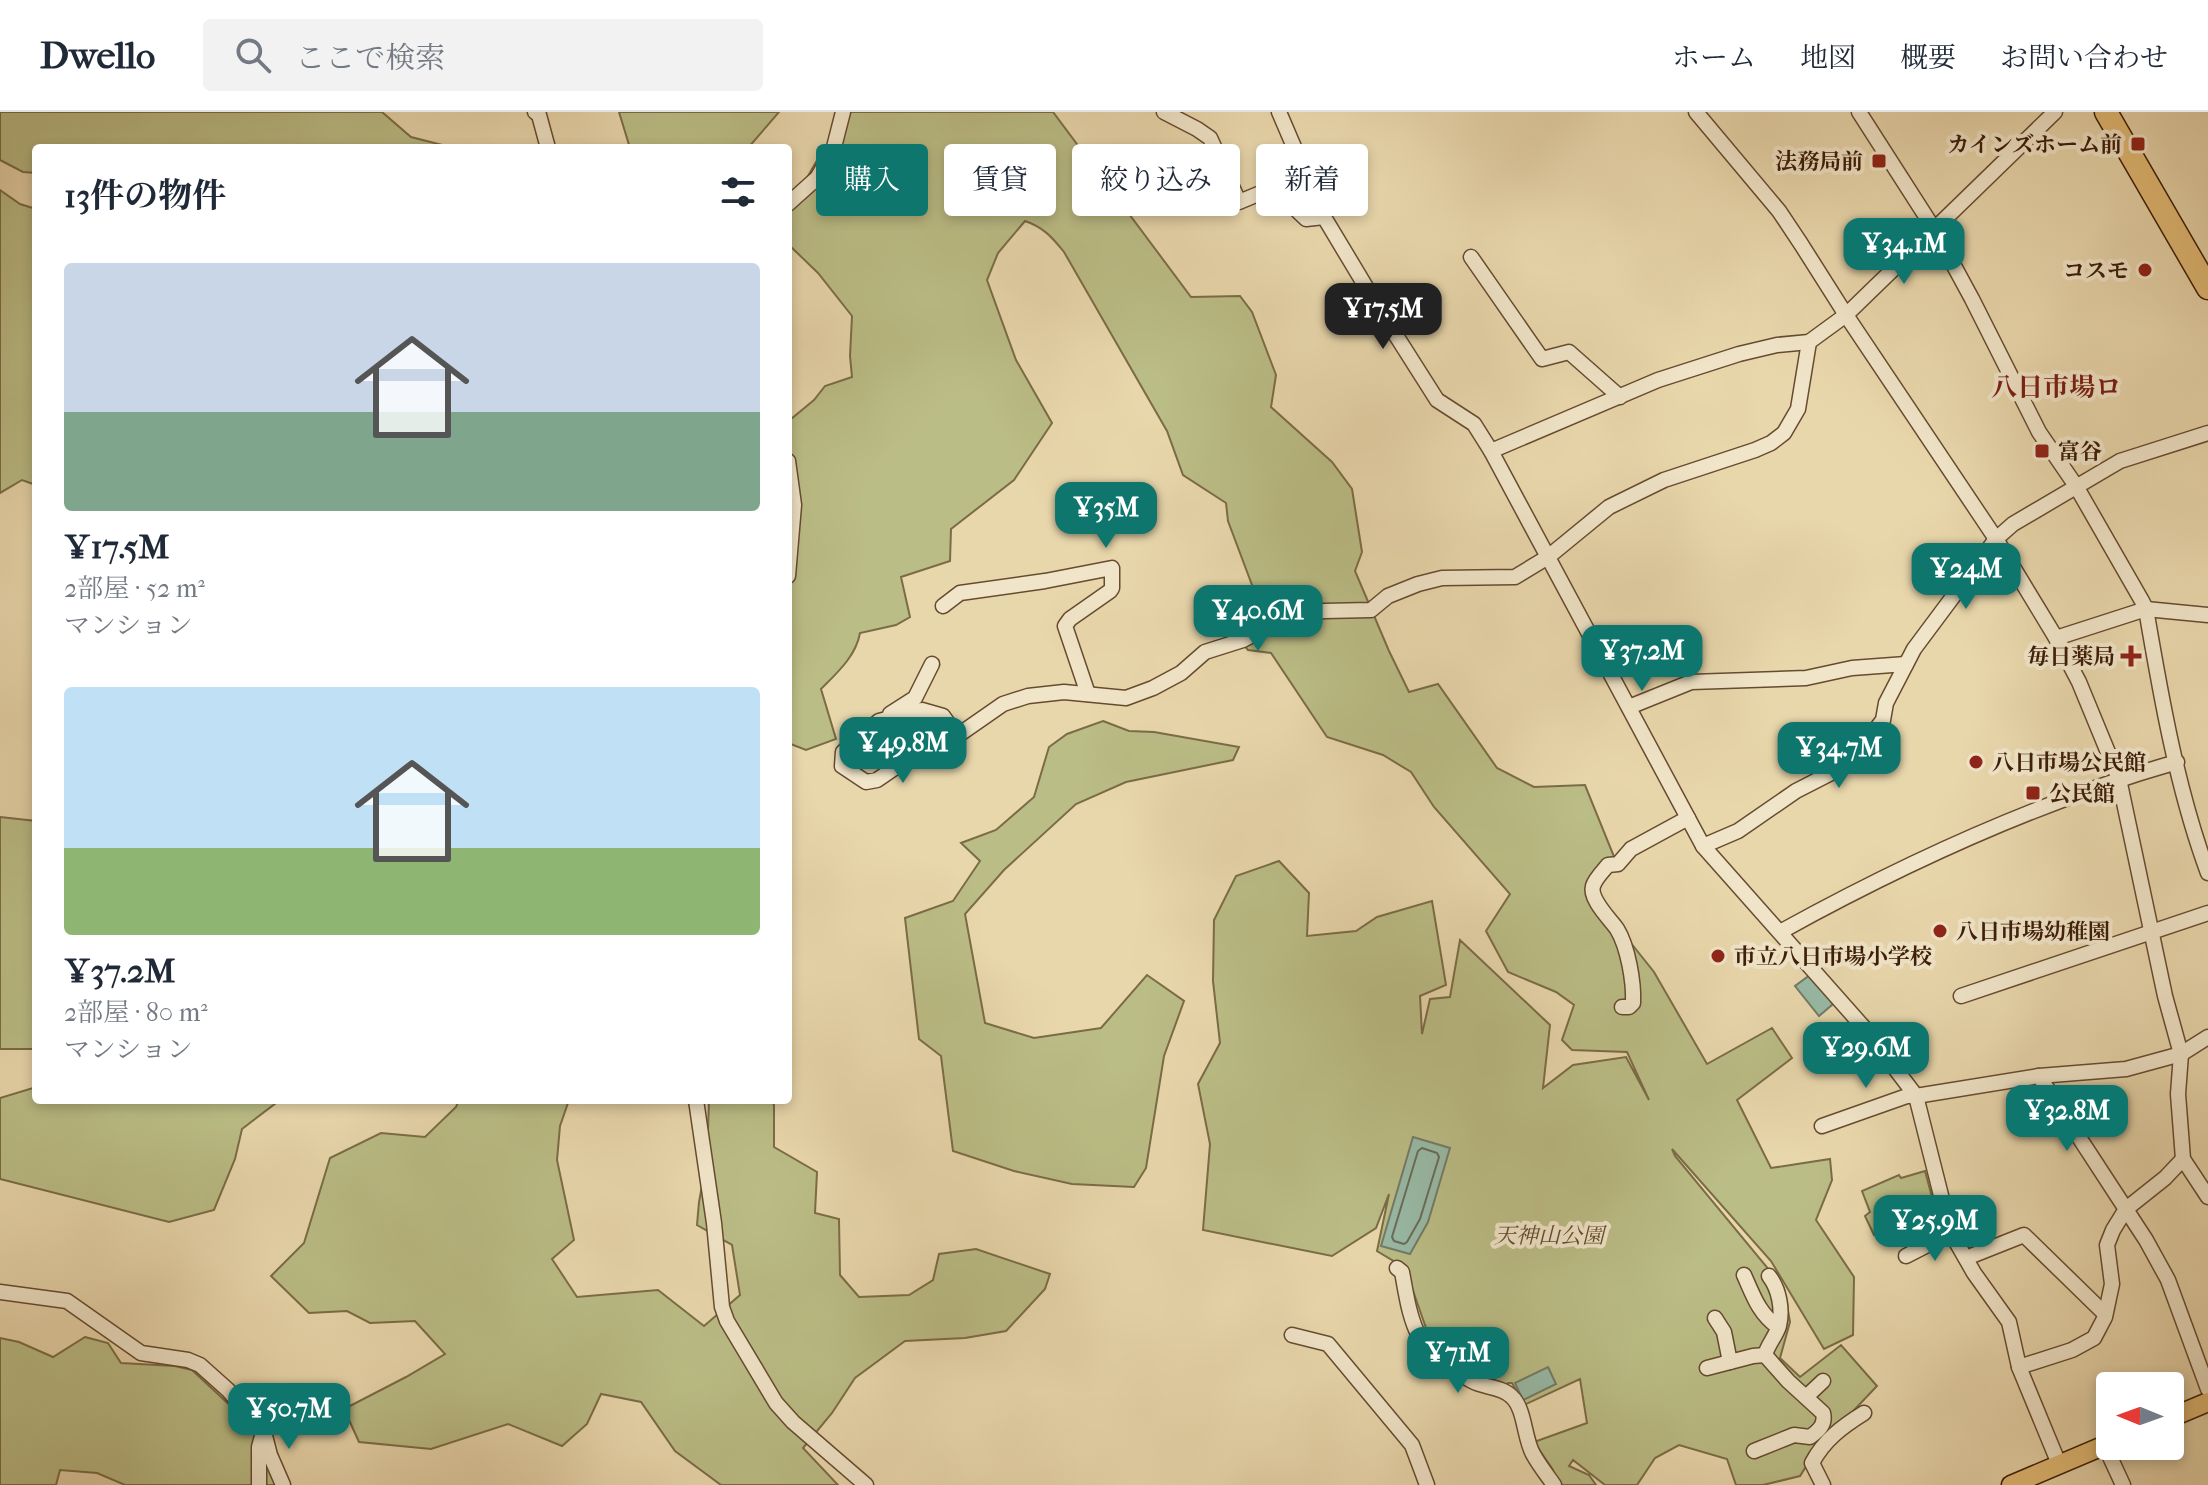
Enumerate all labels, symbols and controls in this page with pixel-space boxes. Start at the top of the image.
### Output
search box [203,19,763,91]
text: Dwello [40,33,155,78]
icon: search [231,33,275,77]
text: ここで検索 [295,41,445,76]
text: ホーム [1672,41,1756,74]
text: 地図 [1800,41,1856,74]
text: 概要 [1900,41,1956,74]
text: お問い合わせ [2000,41,2168,74]
place label: カインズホーム前 [1947,132,2122,158]
marker: カインズホーム前 [2129,135,2147,153]
chip: 購入 [816,144,928,216]
chip: 賃貸 [944,144,1056,216]
chip: 絞り込み [1072,144,1240,216]
chip: 新着 [1256,144,1368,216]
place label: 法務局前 [1775,149,1863,175]
marker: 法務局前 [1870,152,1888,170]
icon: filters [716,170,760,214]
text: 13件の物件 [64,176,226,216]
pin: ¥34.1M [1839,218,1969,286]
text: ¥34.1M [1862,228,1946,259]
place label: コスモ [2063,258,2129,284]
marker: コスモ [2136,261,2154,279]
pin: ¥17.5M [1318,283,1448,351]
text: ¥17.5M [1343,293,1423,324]
icon: home [340,315,484,459]
district label: 八日市場ロ [1991,372,2121,403]
place label: 富谷 [2058,439,2102,465]
marker: 富谷 [2033,442,2051,460]
pin: ¥35M [1059,482,1153,550]
text: ¥35M [1073,492,1139,523]
text: ¥17.5M [64,527,169,567]
pin: ¥24M [1919,543,2013,611]
text: ¥24M [1930,553,2002,584]
text: 2部屋 · 52 m² [64,573,205,604]
pin: ¥40.6M [1193,585,1323,653]
text: ¥40.6M [1212,595,1304,626]
text: マンション [64,610,193,641]
pin: ¥37.2M [1577,625,1707,693]
text: ¥37.2M [1599,635,1685,666]
place label: 毎日薬局 [2027,644,2115,670]
marker: 毎日薬局 [2122,647,2140,665]
pin: ¥49.8M [838,717,968,785]
pin: ¥34.7M [1774,722,1904,790]
text: ¥49.8M [857,727,949,758]
text: ¥34.7M [1796,732,1882,763]
icon: home [340,739,484,883]
place label: 八日市場公民館 [1992,750,2146,776]
marker: 八日市場公民館 [1967,753,1985,771]
place label: 公民館 [2049,781,2115,807]
marker: 公民館 [2024,784,2042,802]
place label: 八日市場幼稚園 [1956,919,2110,945]
marker: 八日市場幼稚園 [1931,922,1949,940]
place label: 市立八日市場小学校 [1734,944,1932,970]
marker: 市立八日市場小学校 [1709,947,1727,965]
text: ¥37.2M [64,951,175,991]
text: 2部屋 · 80 m² [64,997,208,1028]
pin: ¥29.6M [1801,1022,1931,1090]
text: ¥29.6M [1821,1032,1911,1063]
text: マンション [64,1034,193,1065]
pin: ¥32.8M [2002,1085,2132,1153]
text: ¥32.8M [2024,1095,2110,1126]
pin: ¥25.9M [1870,1195,2000,1263]
text: ¥25.9M [1892,1205,1978,1236]
park label: 天神山公園 [1494,1223,1607,1249]
pin: ¥71M [1411,1327,1505,1395]
text: ¥71M [1425,1337,1491,1368]
north arrow [2096,1372,2184,1460]
map controls [2096,1372,2184,1460]
pin: ¥50.7M [224,1383,354,1451]
text: ¥50.7M [246,1393,332,1424]

